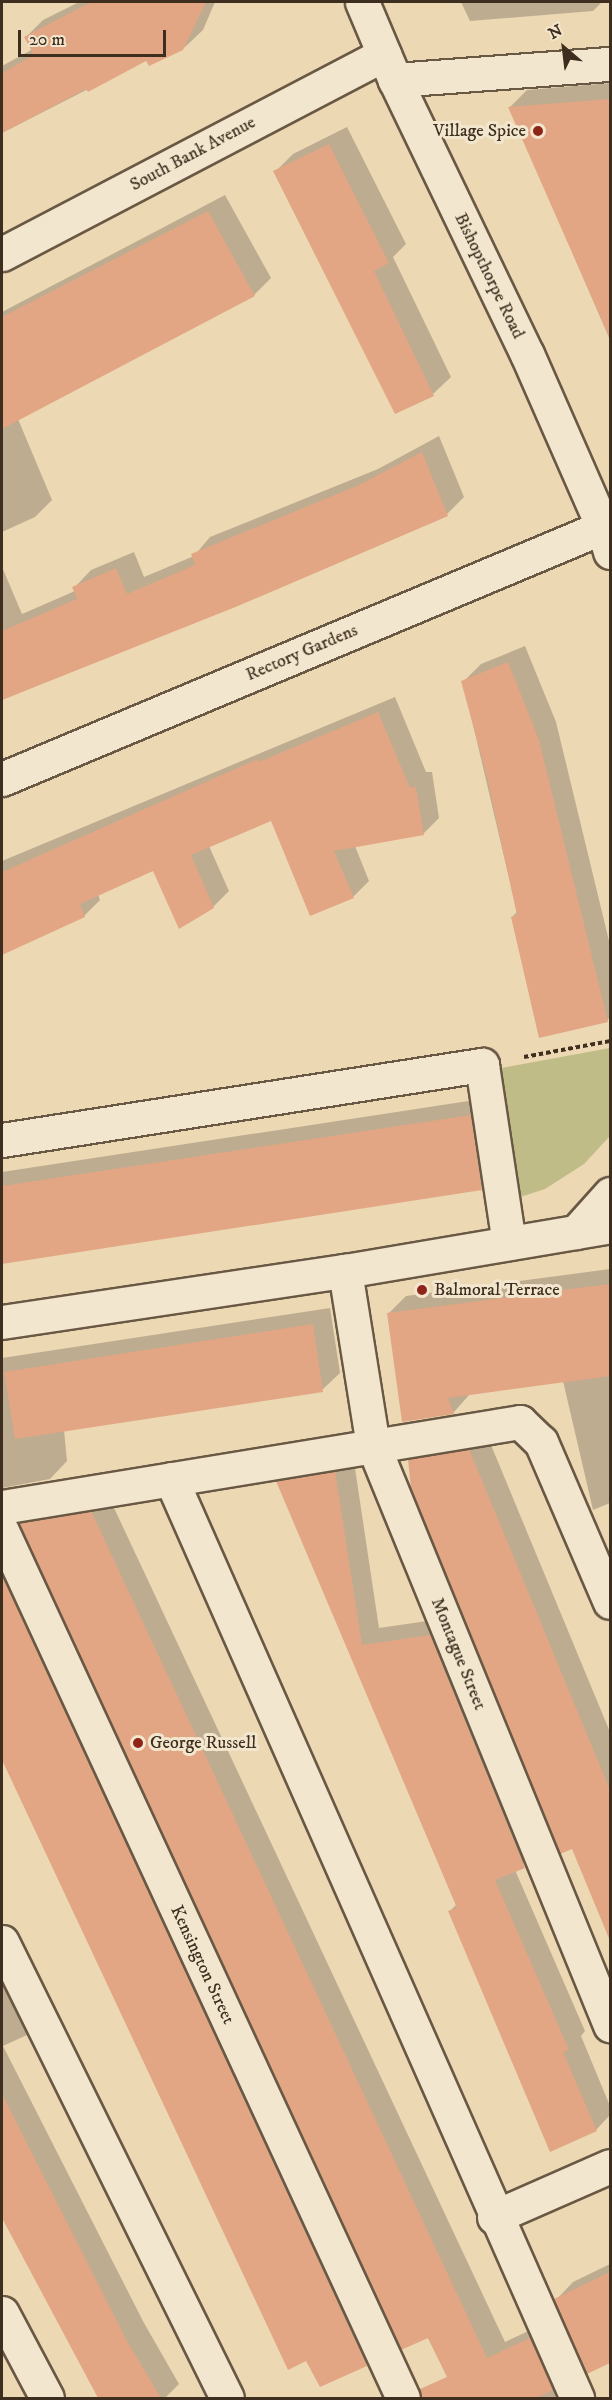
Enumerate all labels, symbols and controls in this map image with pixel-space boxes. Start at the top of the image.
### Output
scale bar [21,18,170,56]
north arrow [534,18,594,78]
text: N [545,20,566,44]
text: 20 m [29,29,65,51]
street label: South Bank Avenue [127,112,259,196]
place label: Village Spice [433,120,526,142]
marker: Village Spice [531,124,545,138]
street label: Bishopthorpe Road [449,210,529,342]
street label: Rectory Gardens [243,620,361,686]
place label: Balmoral Terrace [434,1279,560,1301]
marker: Balmoral Terrace [415,1283,429,1297]
street label: Montague Street [426,1595,490,1713]
place label: George Russell [150,1732,256,1754]
marker: George Russell [131,1736,145,1750]
street label: Kensington Street [165,1902,239,2028]

